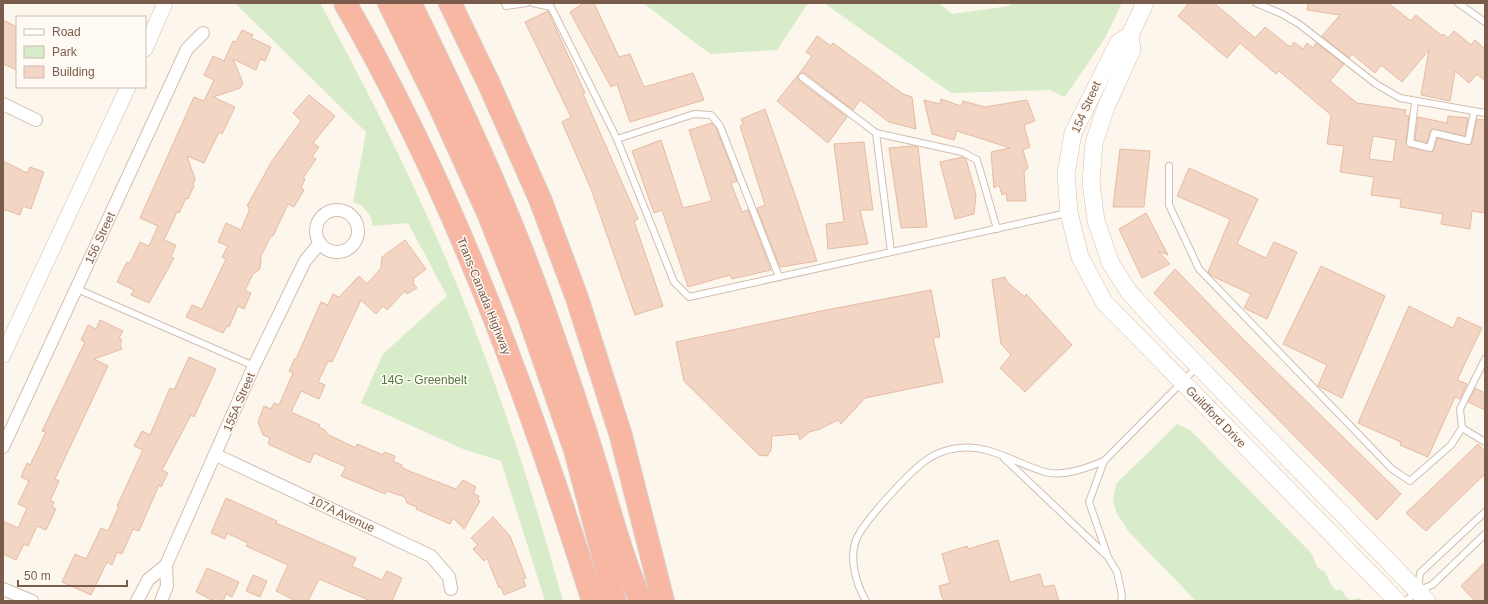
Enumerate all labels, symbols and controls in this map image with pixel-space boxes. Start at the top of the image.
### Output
legend [16,16,146,88]
text: Road [52,25,81,39]
text: Park [52,45,78,59]
text: Building [52,65,95,79]
street label: 154 Street [1068,78,1104,135]
street label: 156 Street [82,209,118,266]
street label: Trans-Canada Highway [454,235,514,357]
street label: 155A Street [220,370,258,434]
park label: 14G - Greenbelt [381,373,468,387]
street label: Guildford Drive [1183,383,1249,451]
street label: 107A Avenue [307,493,377,535]
scale bar [18,562,127,588]
text: 50 m [24,569,51,583]

